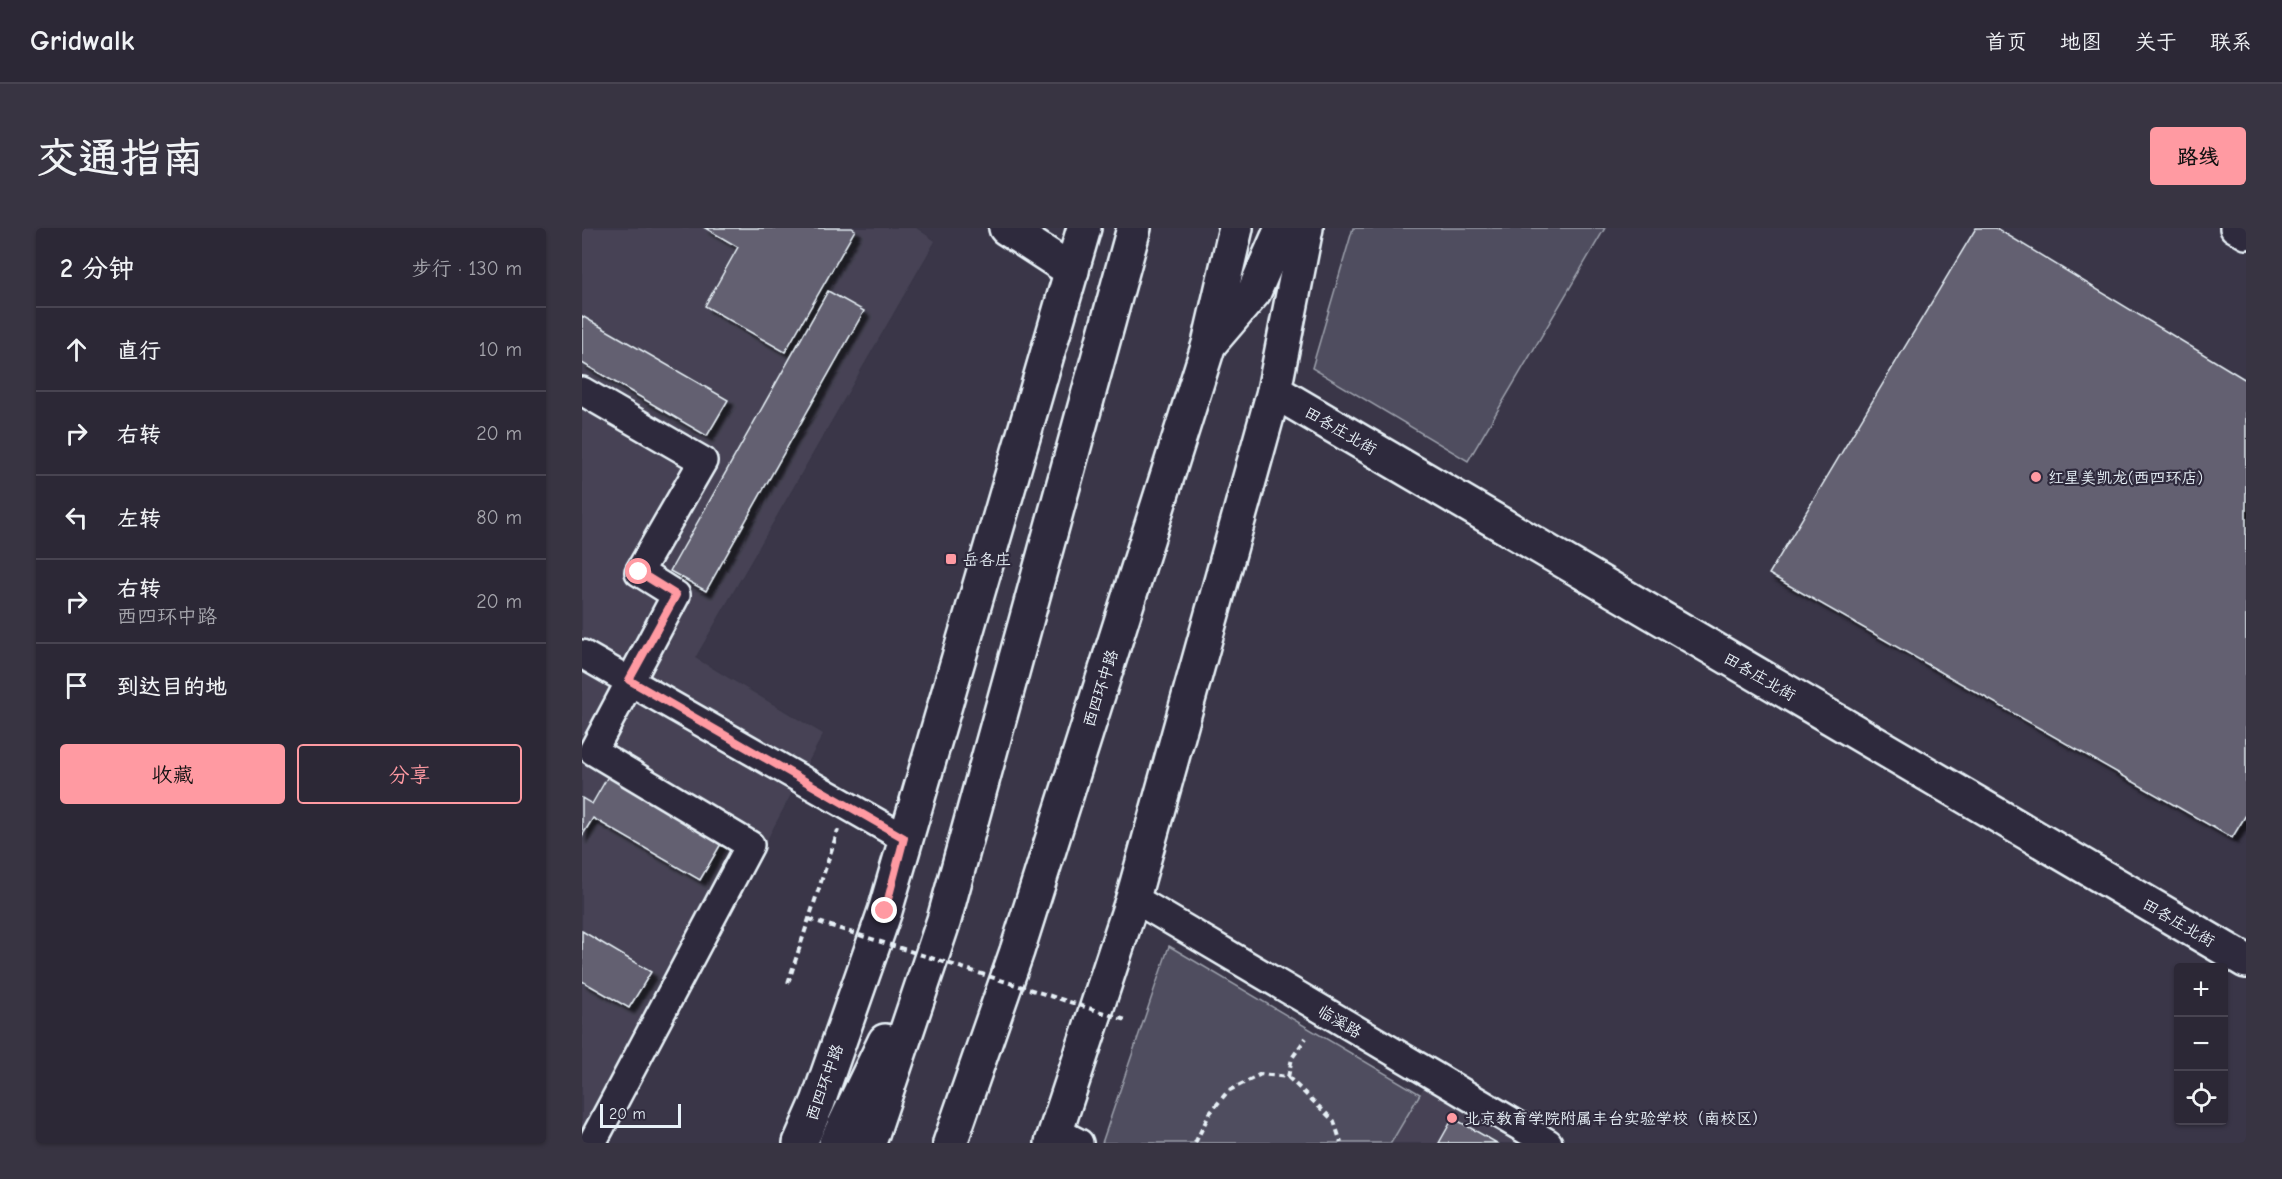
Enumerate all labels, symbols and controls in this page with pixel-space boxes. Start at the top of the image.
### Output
text: Gridwalk [30,25,134,57]
text: 首页 [1985,30,2027,54]
text: 地图 [2060,30,2102,54]
text: 关于 [2135,30,2177,54]
text: 联系 [2210,30,2252,54]
button: 路线 [2150,127,2246,185]
text: 交通指南 [36,134,204,183]
text: 2 分钟 [60,254,134,284]
text: 步行 · 130 m [412,257,522,280]
icon: ahead [60,333,93,366]
text: 直行 [117,338,161,364]
text: 10 m [479,338,522,361]
street label: 田各庄北街 [1301,403,1380,459]
icon: right [60,417,93,450]
text: 右转 [117,422,161,448]
text: 20 m [476,422,522,445]
place label: 红星美凯龙(西四环店) [2048,469,2203,487]
marker: 红星美凯龙(西四环店) [2029,470,2043,484]
icon: left [60,501,93,534]
text: 左转 [117,506,161,532]
text: 80 m [476,506,522,529]
place label: 岳各庄 [963,551,1011,569]
marker: 岳各庄 [944,552,958,566]
route start [625,558,651,584]
text: 右转 [117,576,161,602]
icon: right [60,585,93,618]
text: 20 m [476,590,522,613]
text: 西四环中路 [117,605,217,628]
street label: 西四环中路 [1080,647,1122,729]
street label: 田各庄北街 [1720,649,1799,705]
icon: arrive [60,669,93,702]
text: 到达目的地 [117,674,227,700]
button: 收藏 [60,744,285,804]
button: 分享 [297,744,522,804]
street label: 田各庄北街 [2139,895,2218,951]
route end [871,897,897,923]
map controls [2174,963,2228,1125]
button: + [2174,963,2228,1017]
street label: 临溪路 [1314,1002,1365,1042]
button: − [2174,1017,2228,1071]
street label: 西四环中路 [803,1042,847,1123]
button: locate [2174,1071,2228,1125]
scale bar [600,1101,681,1128]
text: 20 m [609,1105,646,1123]
place label: 北京教育学院附属丰台实验学校（南校区） [1464,1110,1768,1128]
marker: 北京教育学院附属丰台实验学校（南校区） [1445,1111,1459,1125]

